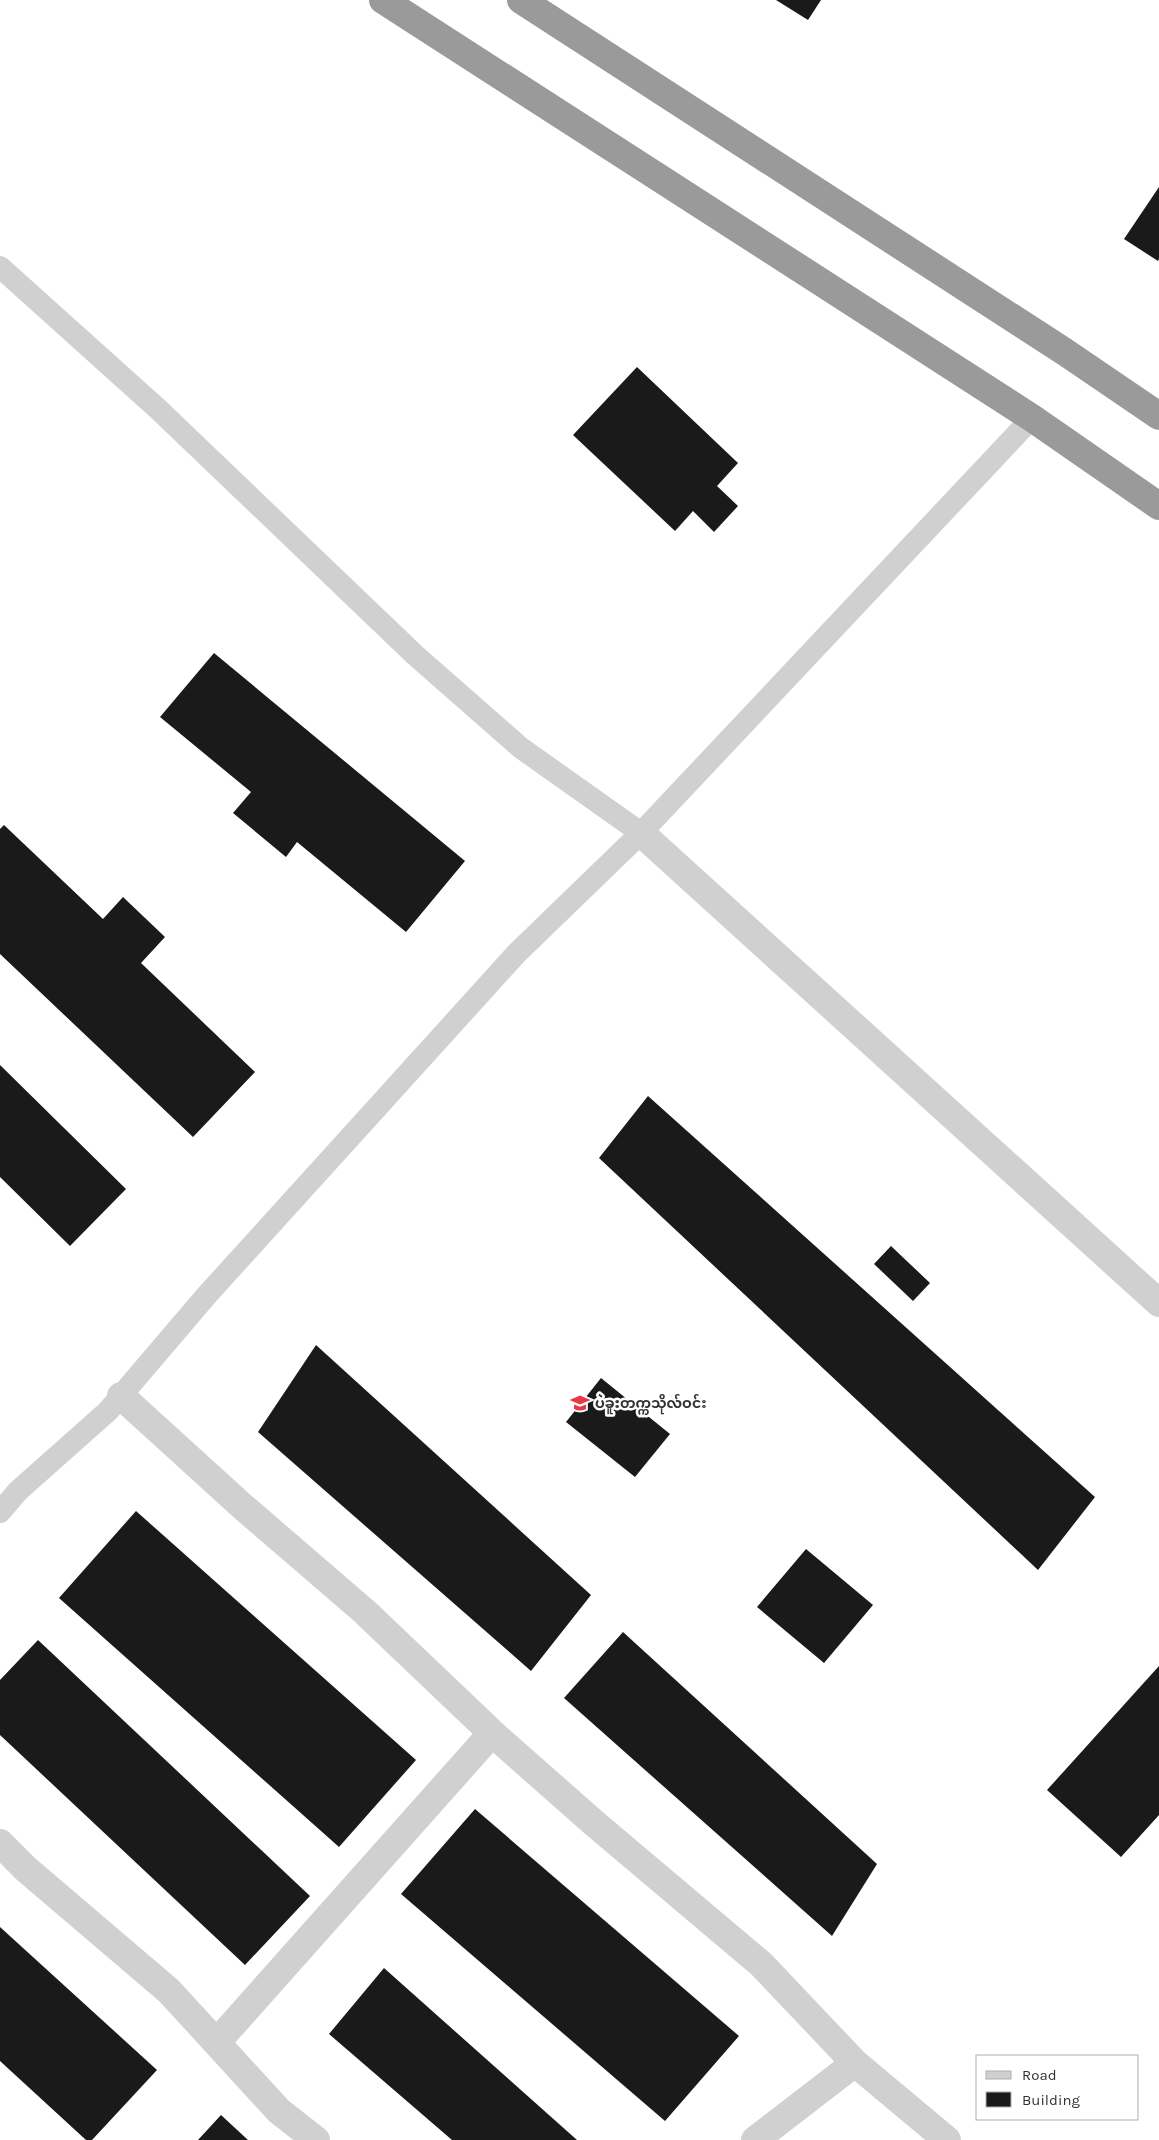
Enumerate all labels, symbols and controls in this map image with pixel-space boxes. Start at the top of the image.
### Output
school or university icon: ပဲခူးတက္ကသိုလ်ဝင်း [569,1392,591,1414]
place label: ပဲခူးတက္ကသိုလ်ဝင်း [595,1393,707,1415]
legend [976,2055,1139,2120]
text: Road [1022,2066,1057,2084]
text: Building [1022,2091,1080,2109]

